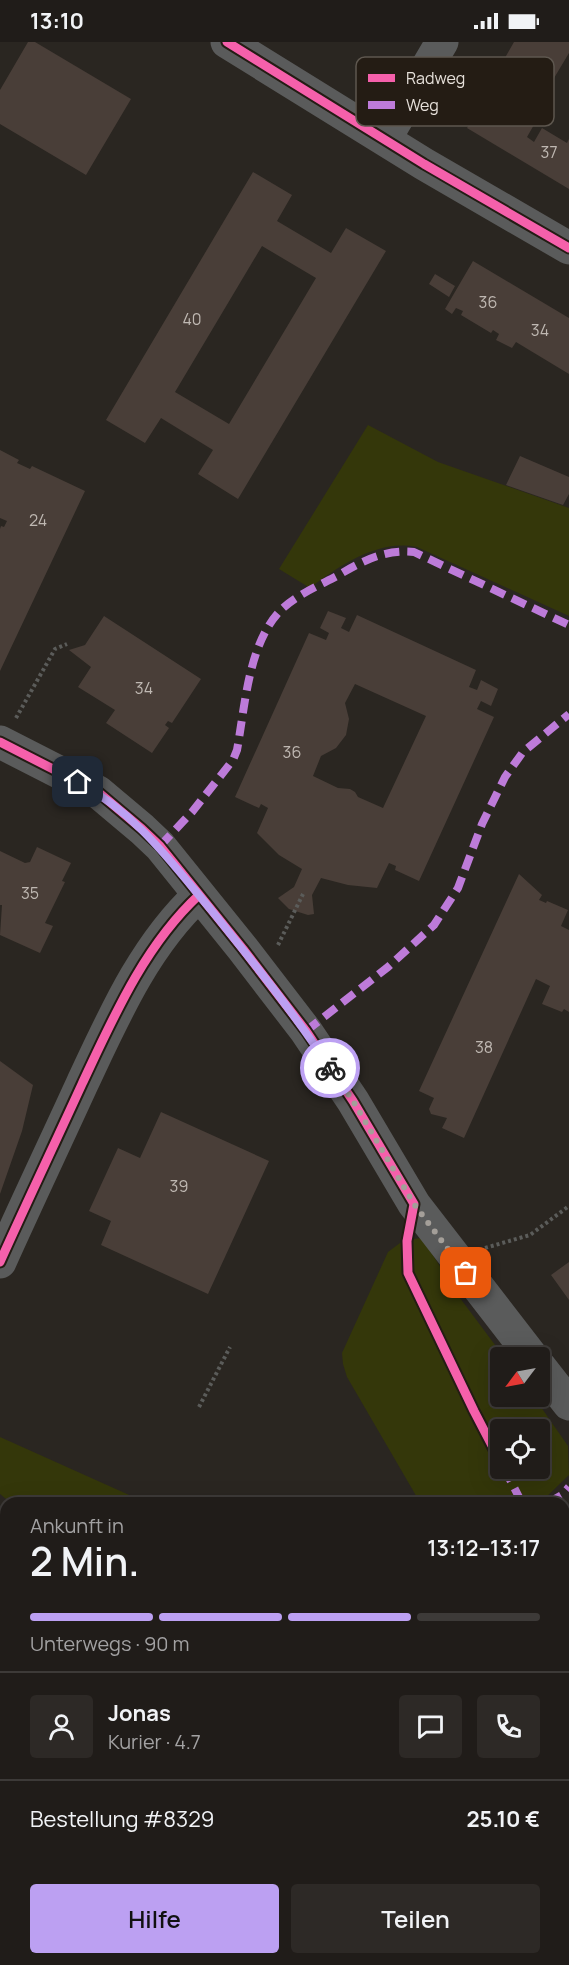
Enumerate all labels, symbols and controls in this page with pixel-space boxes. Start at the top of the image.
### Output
text: 13:10 [30,6,84,36]
legend [356,57,554,126]
text: Radweg [406,67,465,89]
text: Weg [406,94,439,116]
house number: 37 [541,141,557,163]
house number: 36 [479,291,497,313]
house number: 40 [182,308,202,330]
house number: 34 [531,319,549,341]
house number: 24 [29,509,47,531]
house number: 34 [135,677,153,699]
house number: 36 [283,741,301,763]
pin [52,756,103,807]
icon: home [61,765,94,798]
house number: 35 [21,882,39,904]
house number: 38 [475,1036,493,1058]
courier [300,1038,360,1098]
icon: bike [314,1052,347,1085]
house number: 39 [170,1175,188,1197]
pin [440,1247,491,1298]
icon: bag [449,1256,482,1289]
north arrow [490,1347,550,1407]
map controls [490,1347,550,1479]
button: locate [490,1419,550,1479]
text: Ankunft in [30,1512,124,1539]
text: 13:12–13:17 [427,1533,540,1563]
text: 2 Min. [30,1534,139,1588]
text: Unterwegs · 90 m [30,1630,190,1657]
button: person [30,1695,93,1758]
button: chat [399,1695,462,1758]
button: phone [477,1695,540,1758]
text: Jonas [108,1698,171,1728]
text: Kurier · 4.7 [108,1728,201,1755]
text: Bestellung #8329 [30,1804,214,1834]
text: 25.10 € [466,1804,540,1834]
button: Hilfe [30,1884,279,1953]
button: Teilen [291,1884,540,1953]

